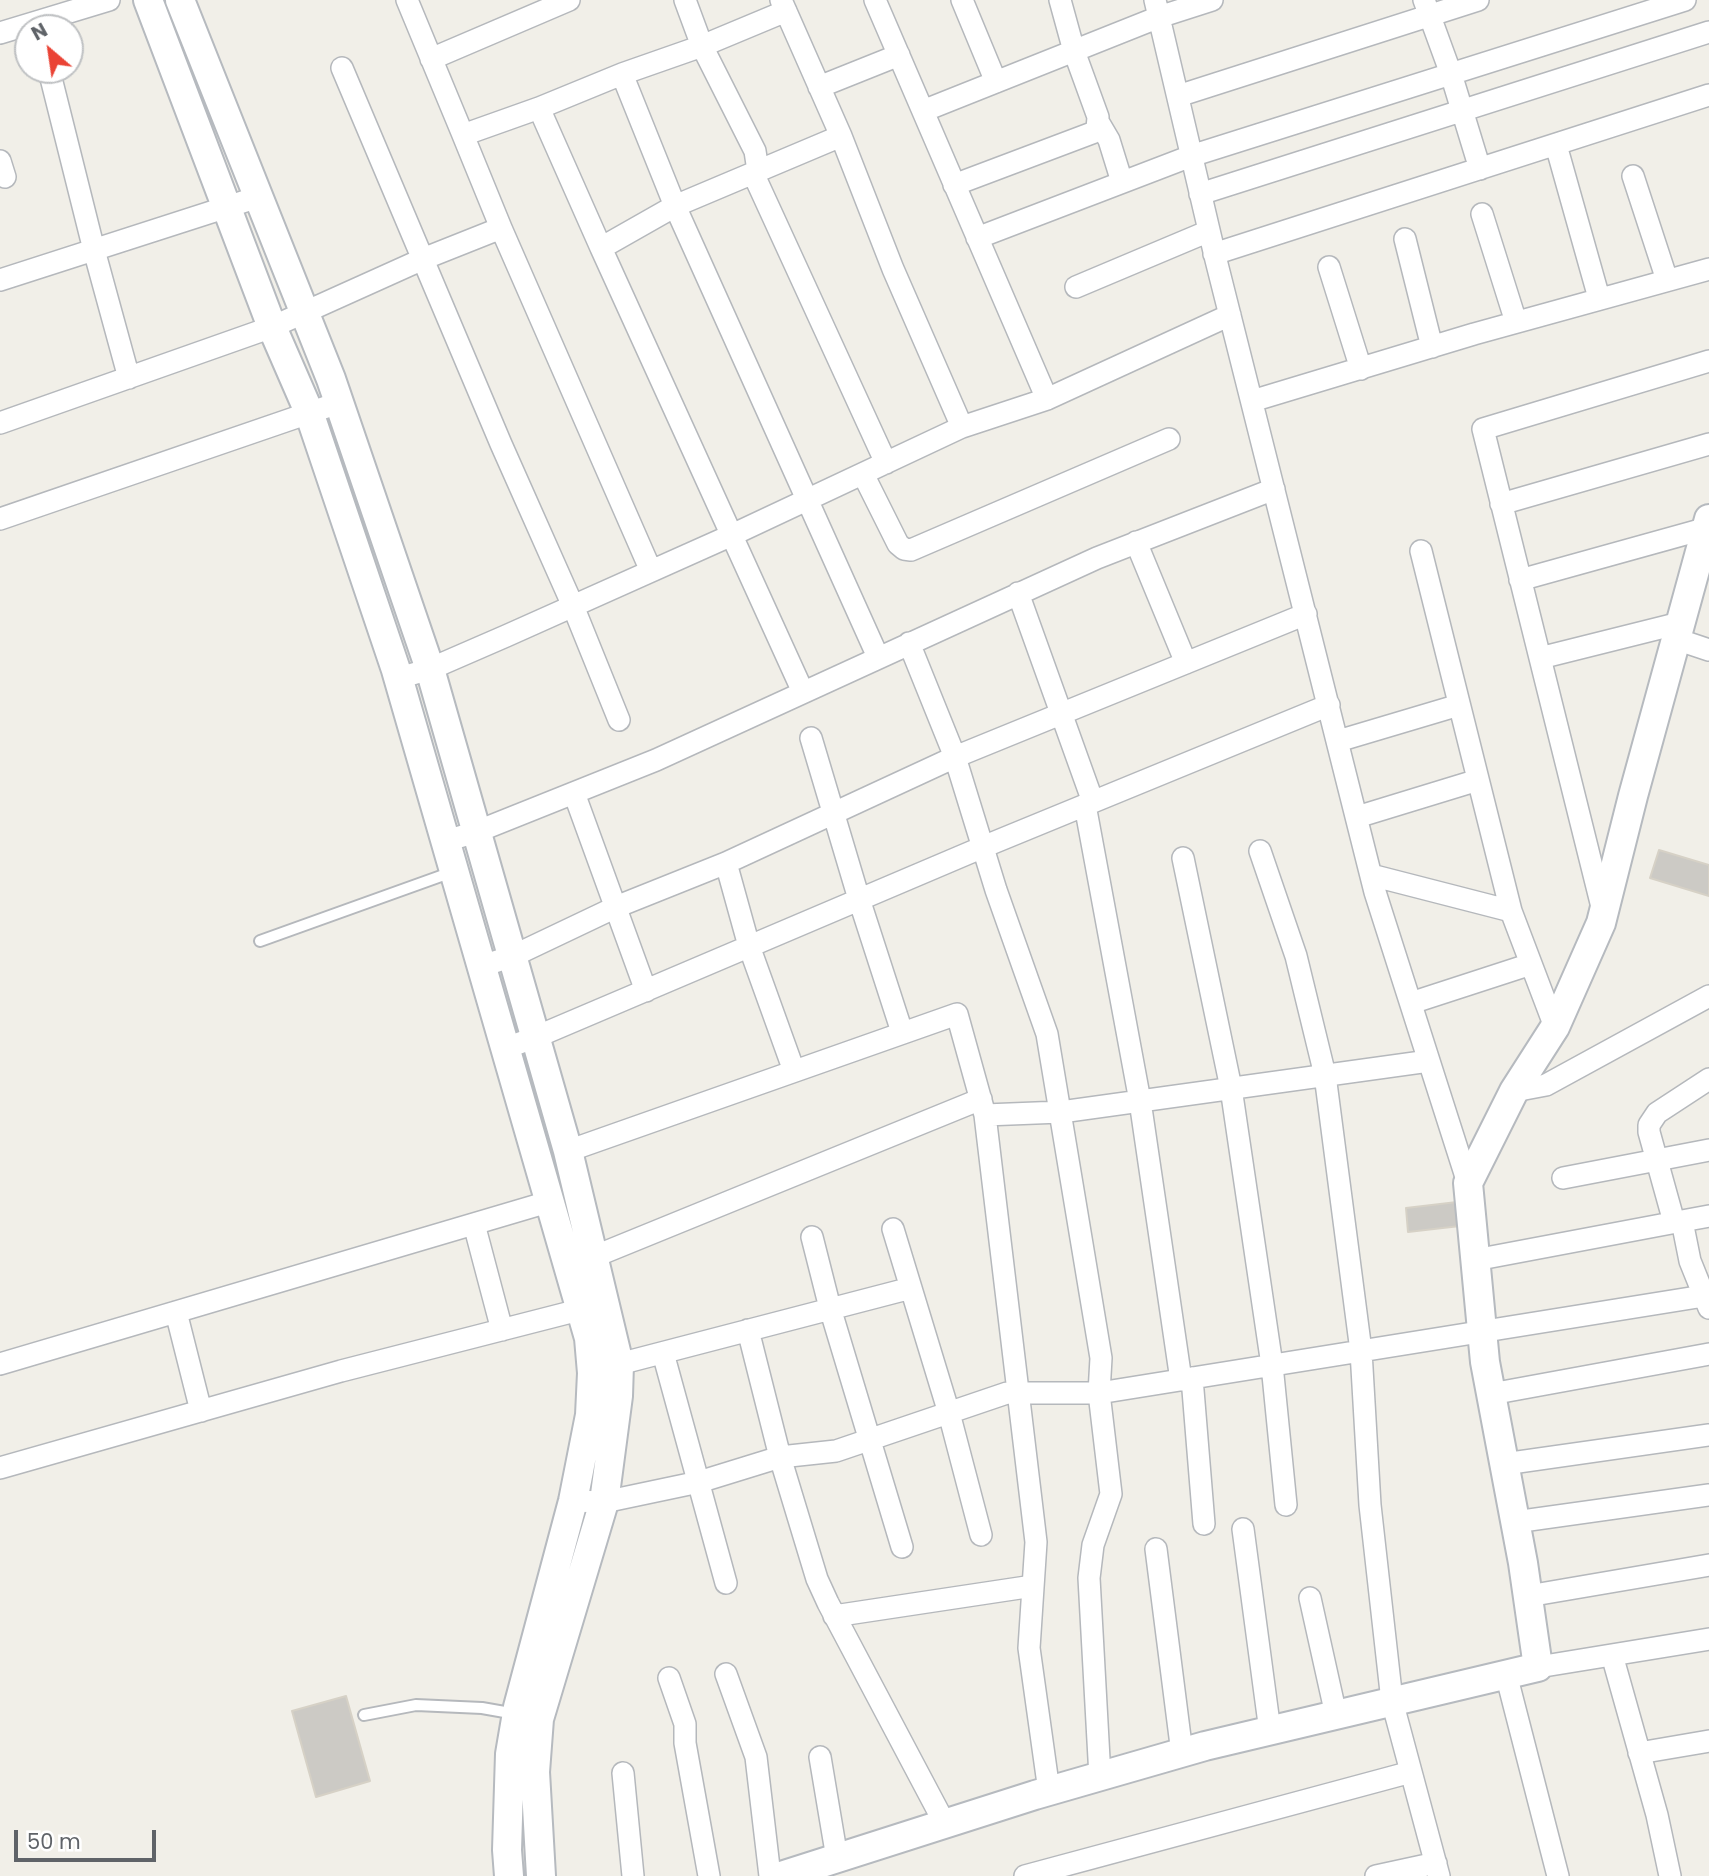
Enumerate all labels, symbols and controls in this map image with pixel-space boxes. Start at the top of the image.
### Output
north arrow [14,14,84,84]
text: N [27,17,52,47]
scale bar [18,1816,159,1860]
text: 50 m [27,1827,81,1856]

